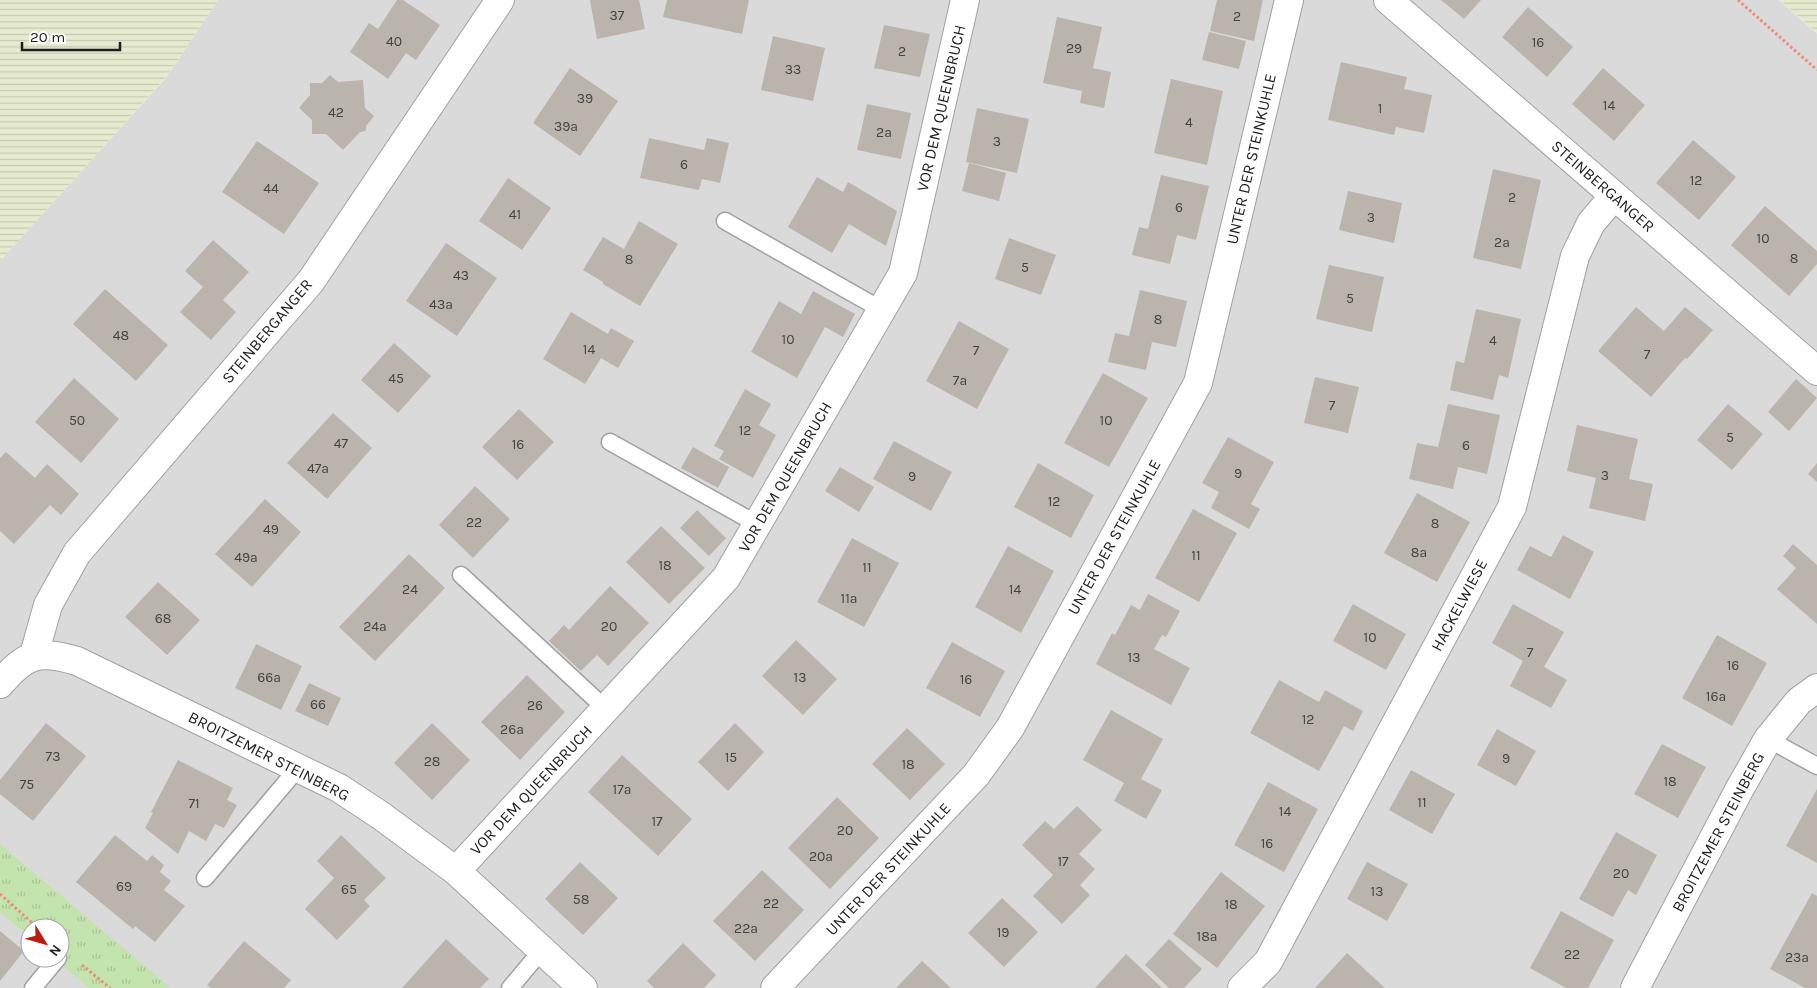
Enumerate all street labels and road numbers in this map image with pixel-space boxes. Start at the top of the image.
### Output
street label: VOR DEM QUEENBRUCH [913,23,969,193]
street label: UNTER DER STEINKUHLE [1222,72,1280,246]
street label: STEINBERGANGER [1548,136,1658,236]
street label: STEINBERGANGER [218,275,316,387]
street label: VOR DEM QUEENBRUCH [734,399,836,555]
street label: UNTER DER STEINKUHLE [1063,456,1165,618]
street label: HACKELWIESE [1427,556,1491,654]
street label: BROITZEMER STEINBERG [185,707,353,805]
street label: VOR DEM QUEENBRUCH [466,721,596,859]
street label: BROITZEMER STEINBERG [1668,749,1768,915]
street label: UNTER DER STEINKUHLE [822,799,954,939]

